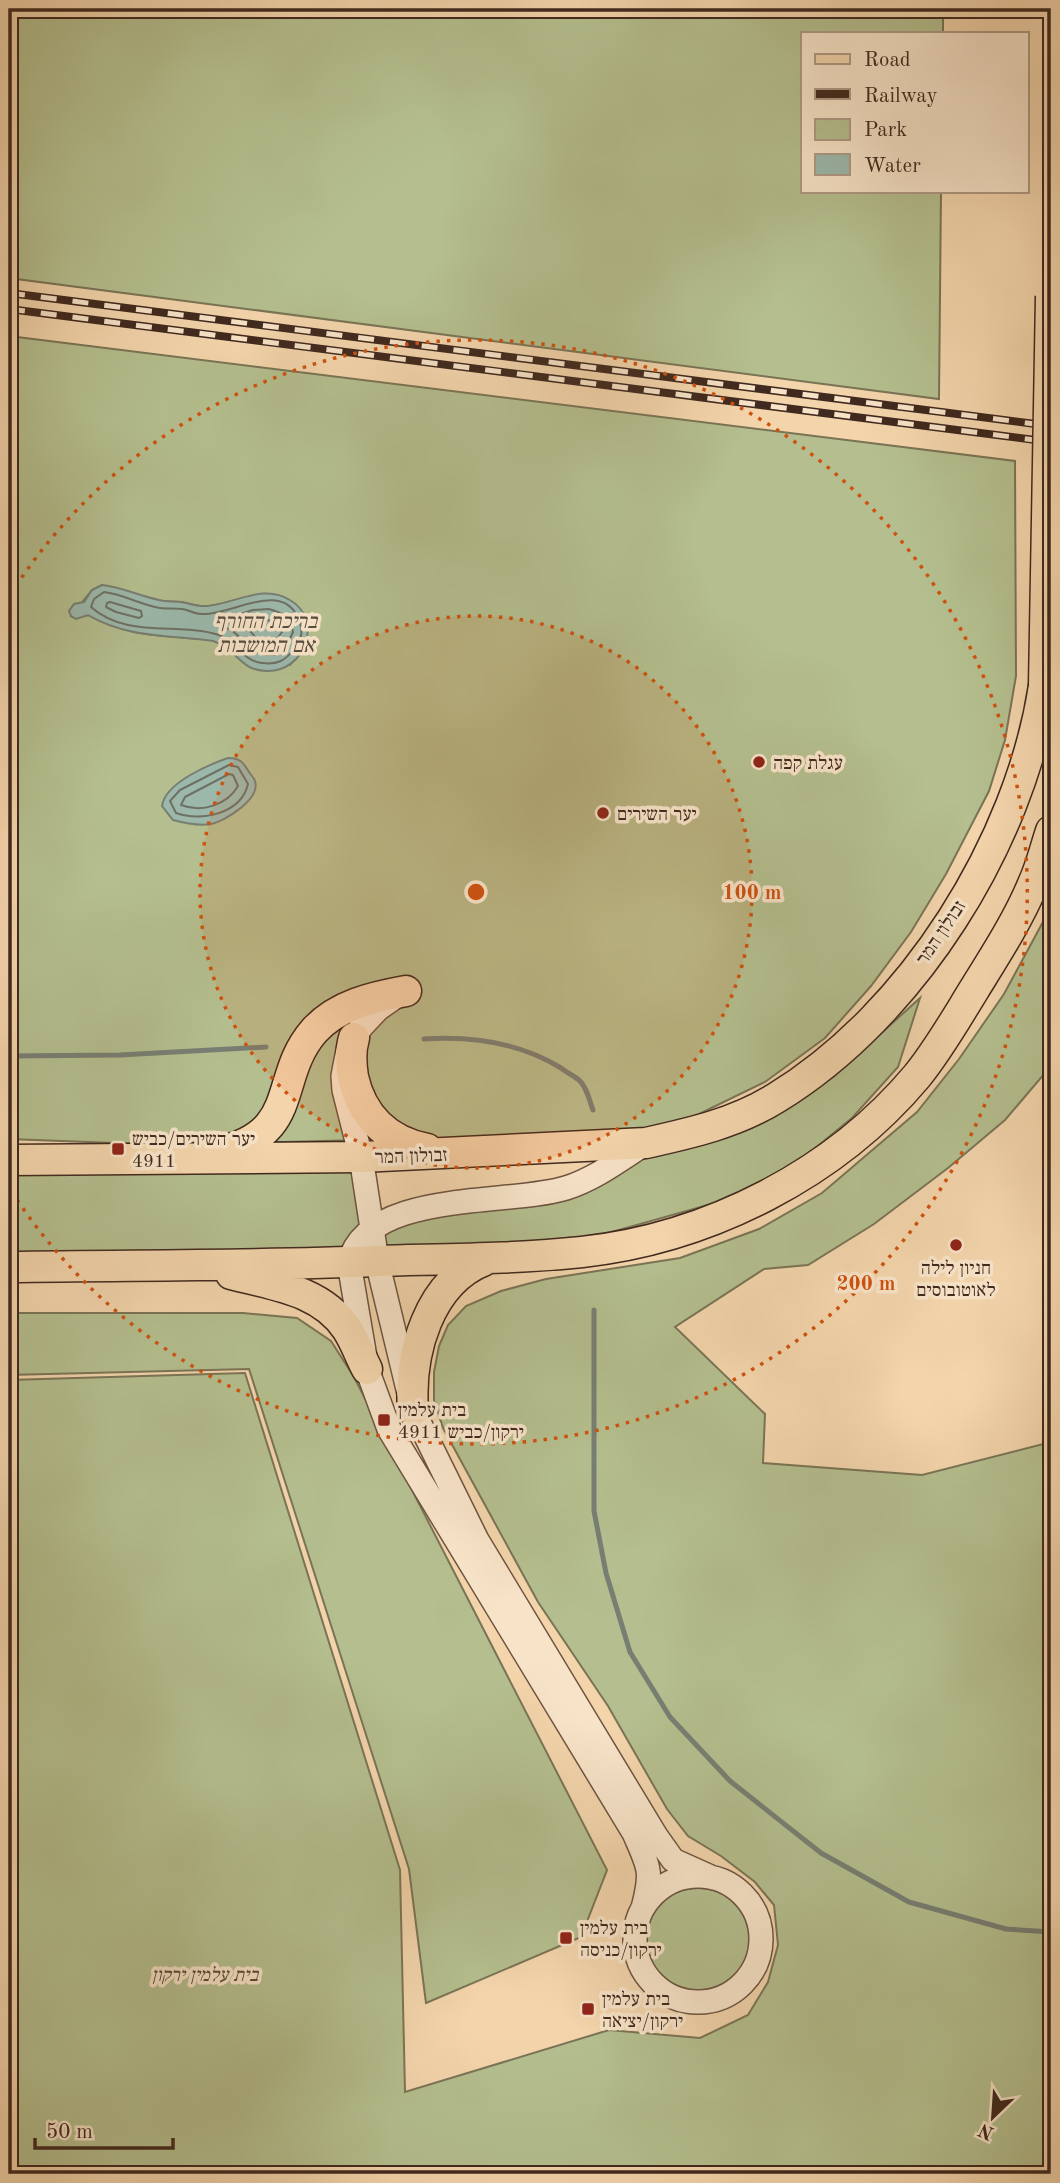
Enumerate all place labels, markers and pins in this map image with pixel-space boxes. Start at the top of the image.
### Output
marker: עגלת קפה [751,754,767,770]
place label: עגלת קפה [773,754,843,774]
marker: יער השירים [595,805,611,821]
place label: יער השירים [617,806,697,825]
centre of rings [464,880,488,904]
place label: יער השירים/כביש 4911 [132,1131,255,1172]
marker: יער השירים/כביש 4911 [110,1141,126,1157]
marker: חניון לילה לאוטובוסים [948,1237,964,1253]
place label: חניון לילה לאוטובוסים [916,1259,996,1301]
place label: בית עלמין ירקון/כביש 4911 [398,1401,524,1443]
marker: בית עלמין ירקון/כביש 4911 [376,1412,392,1428]
place label: בית עלמין ירקון/כניסה [580,1919,662,1961]
marker: בית עלמין ירקון/כניסה [558,1930,574,1946]
place label: בית עלמין ירקון/יציאה [602,1990,683,2032]
marker: בית עלמין ירקון/יציאה [580,2001,596,2017]

